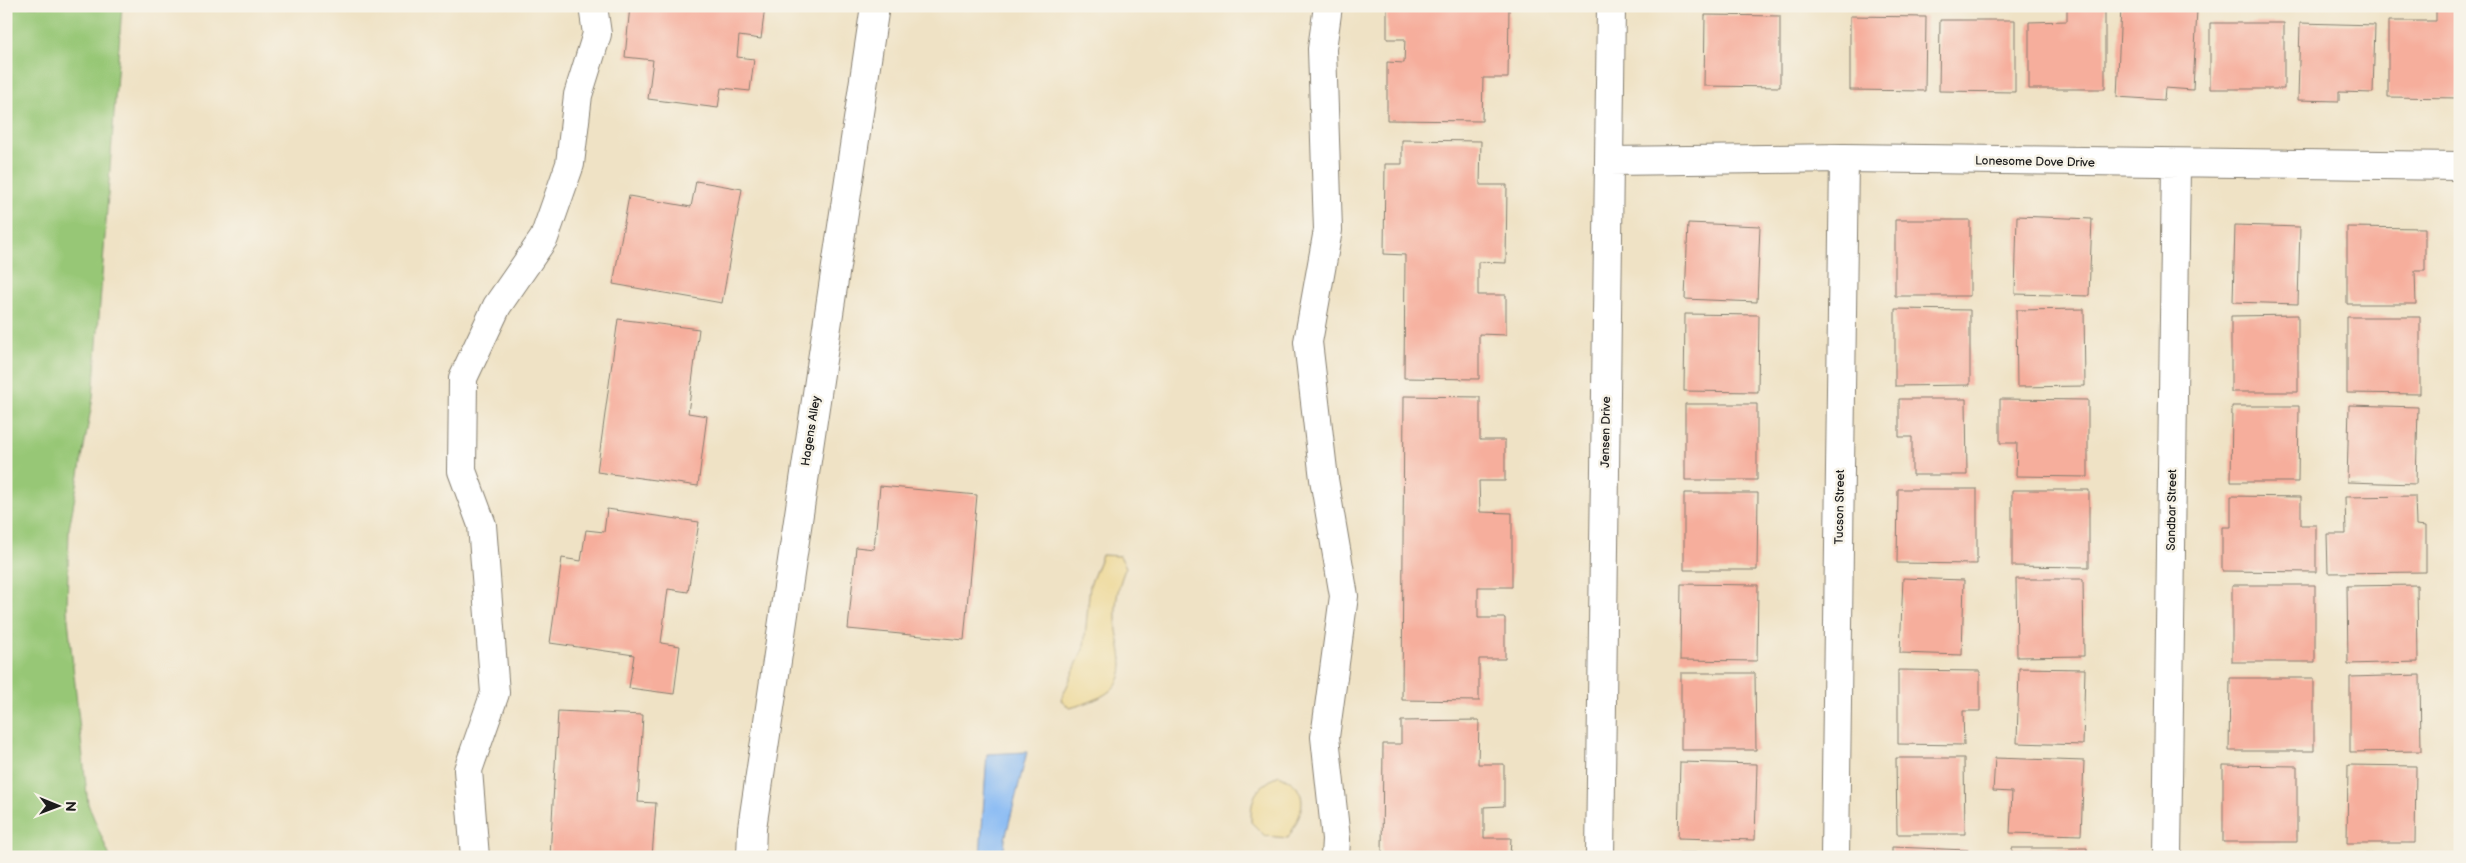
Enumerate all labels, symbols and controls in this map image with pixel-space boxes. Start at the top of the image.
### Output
street label: Lonesome Dove Drive [1975,153,2095,171]
street label: Hagens Alley [798,394,824,467]
street label: Jensen Drive [1598,396,1614,468]
street label: Tucson Street [1832,469,1848,545]
street label: Sandbar Street [2164,469,2180,551]
north arrow [32,780,82,830]
text: N [62,801,79,812]

